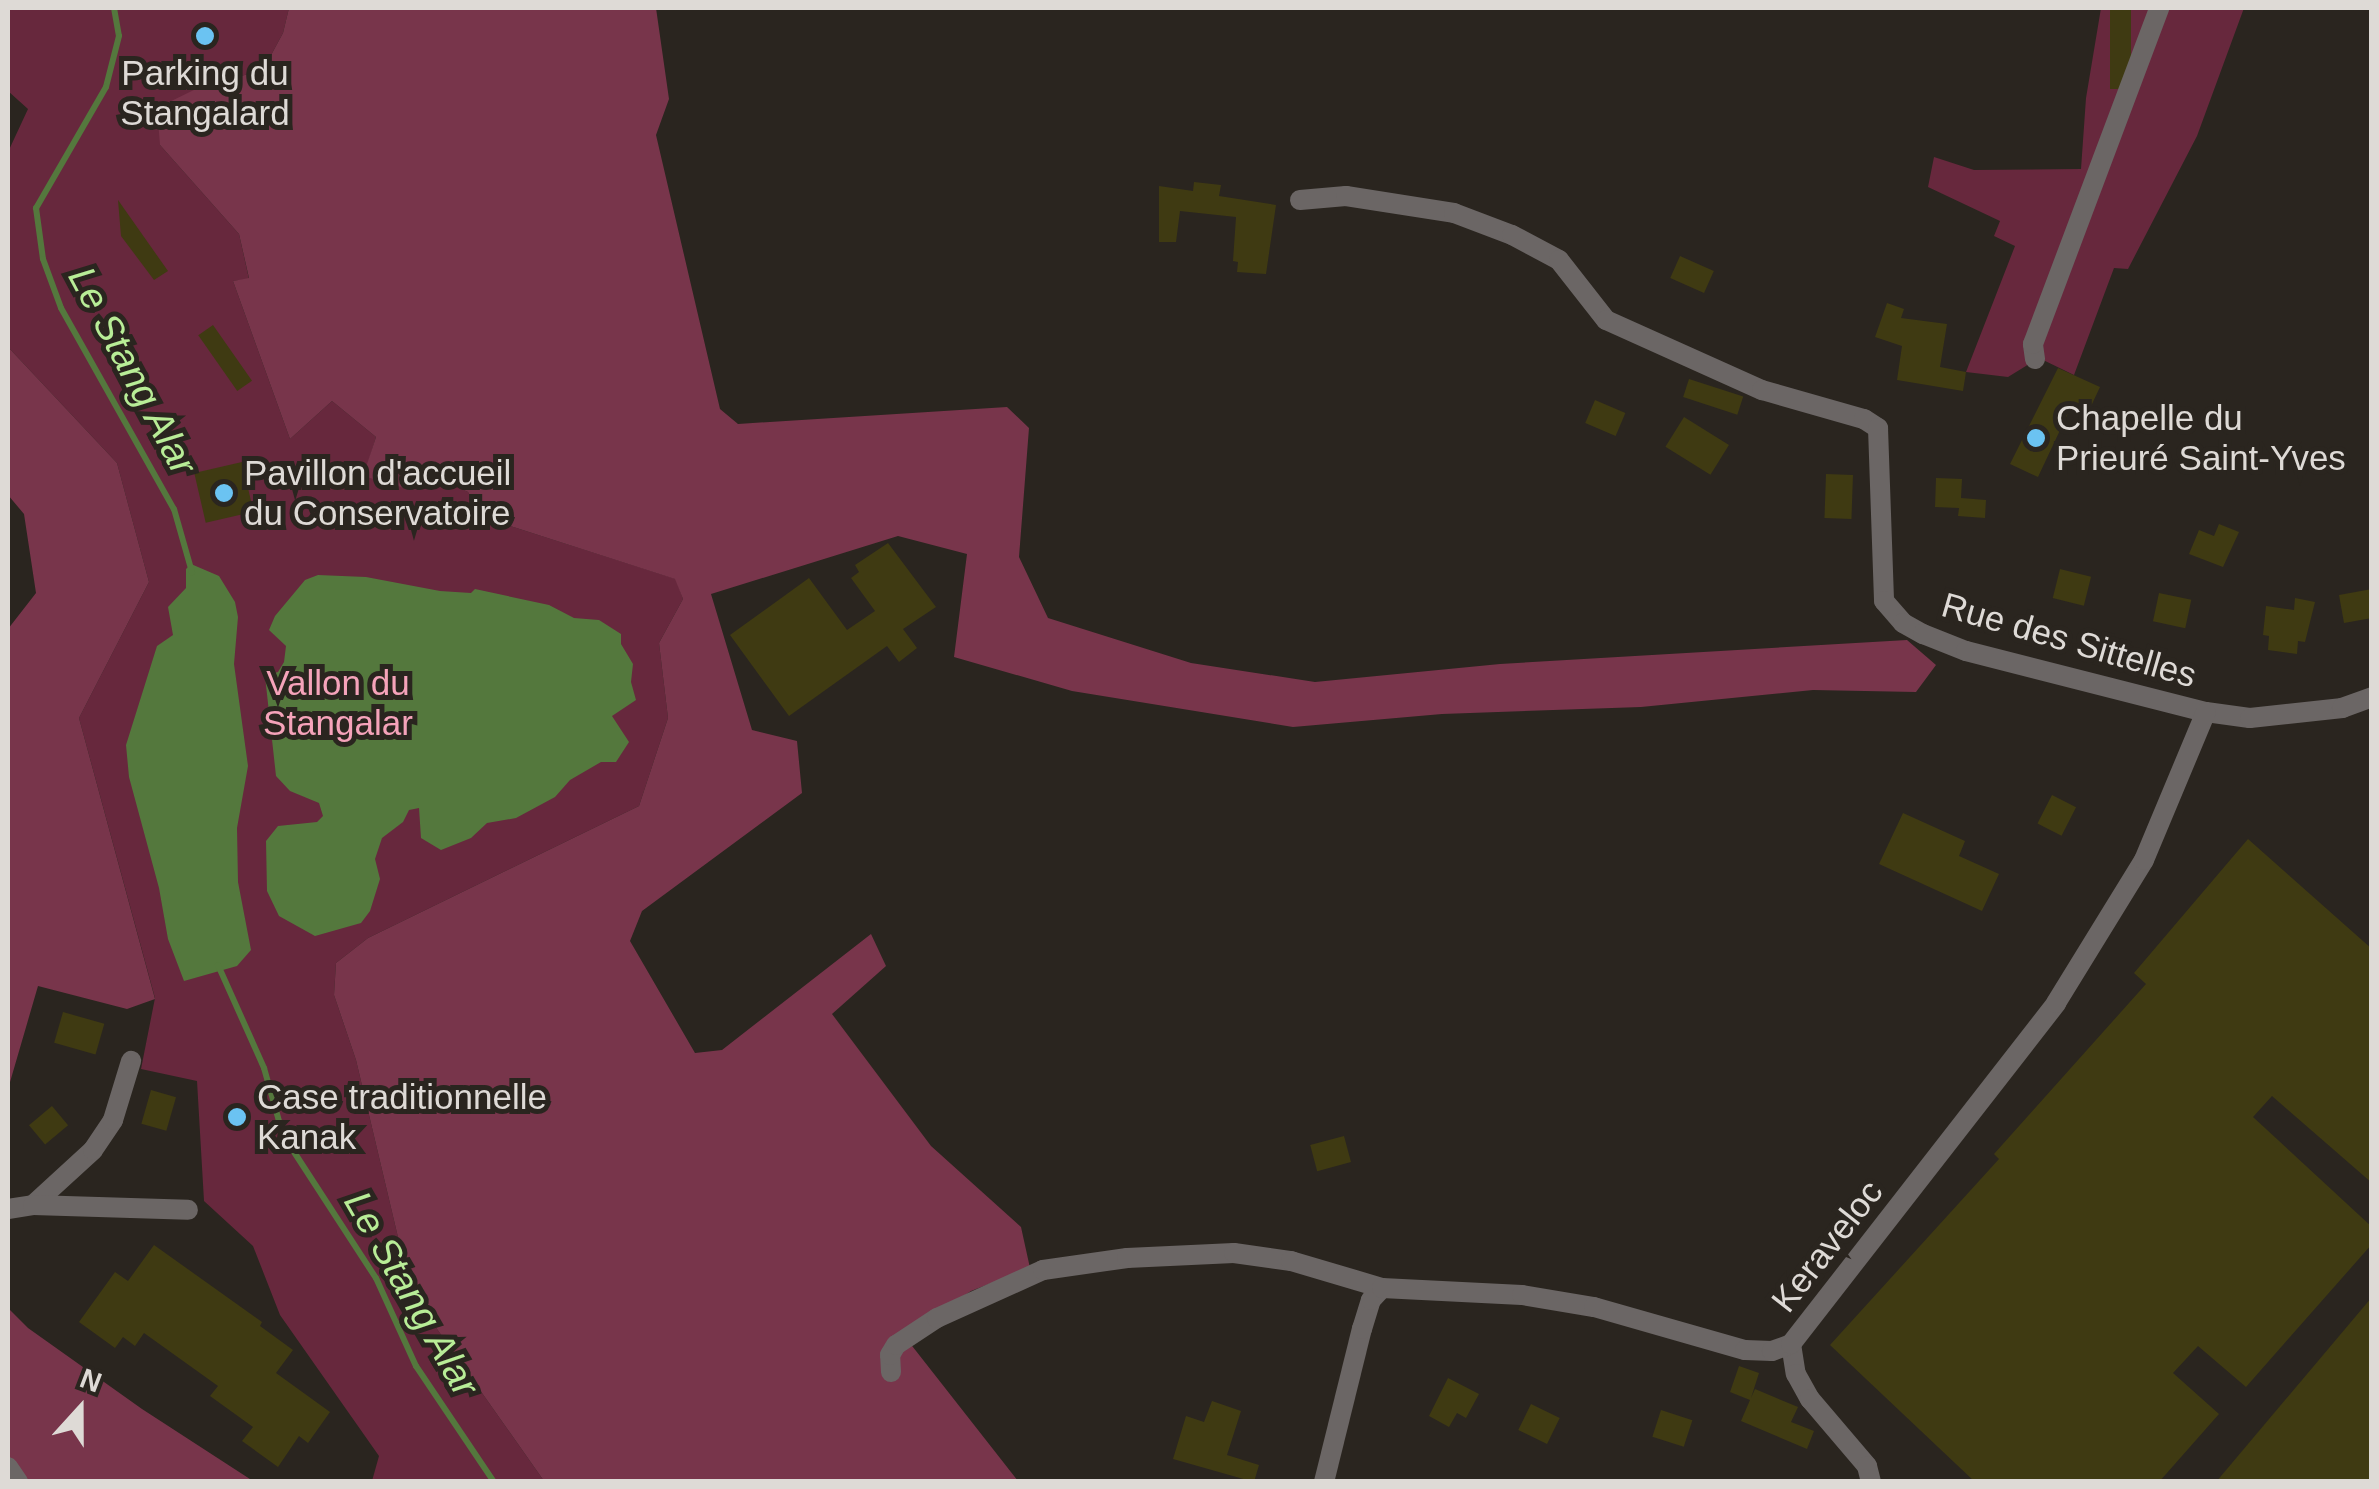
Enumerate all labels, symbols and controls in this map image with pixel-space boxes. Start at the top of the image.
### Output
marker: Parking du Stangalard [194,25,216,47]
place label: Parking du Stangalard [120,52,290,134]
water label: Le Stang Alar [58,259,206,483]
place label: Chapelle du Prieuré Saint-Yves [2056,397,2346,479]
marker: Chapelle du Prieuré Saint-Yves [2025,427,2047,449]
place label: Pavillon d'accueil du Conservatoire [244,452,511,534]
marker: Pavillon d'accueil du Conservatoire [213,482,235,504]
street label: Rue des Sittelles [1937,584,2201,696]
park label: Vallon du Stangalar [263,662,413,744]
place label: Case traditionnelle Kanak [257,1076,547,1158]
marker: Case traditionnelle Kanak [226,1106,248,1128]
street label: Keraveloc [1763,1172,1891,1320]
water label: Le Stang Alar [334,1183,488,1405]
north arrow [30,1359,130,1459]
text: N [76,1362,106,1399]

